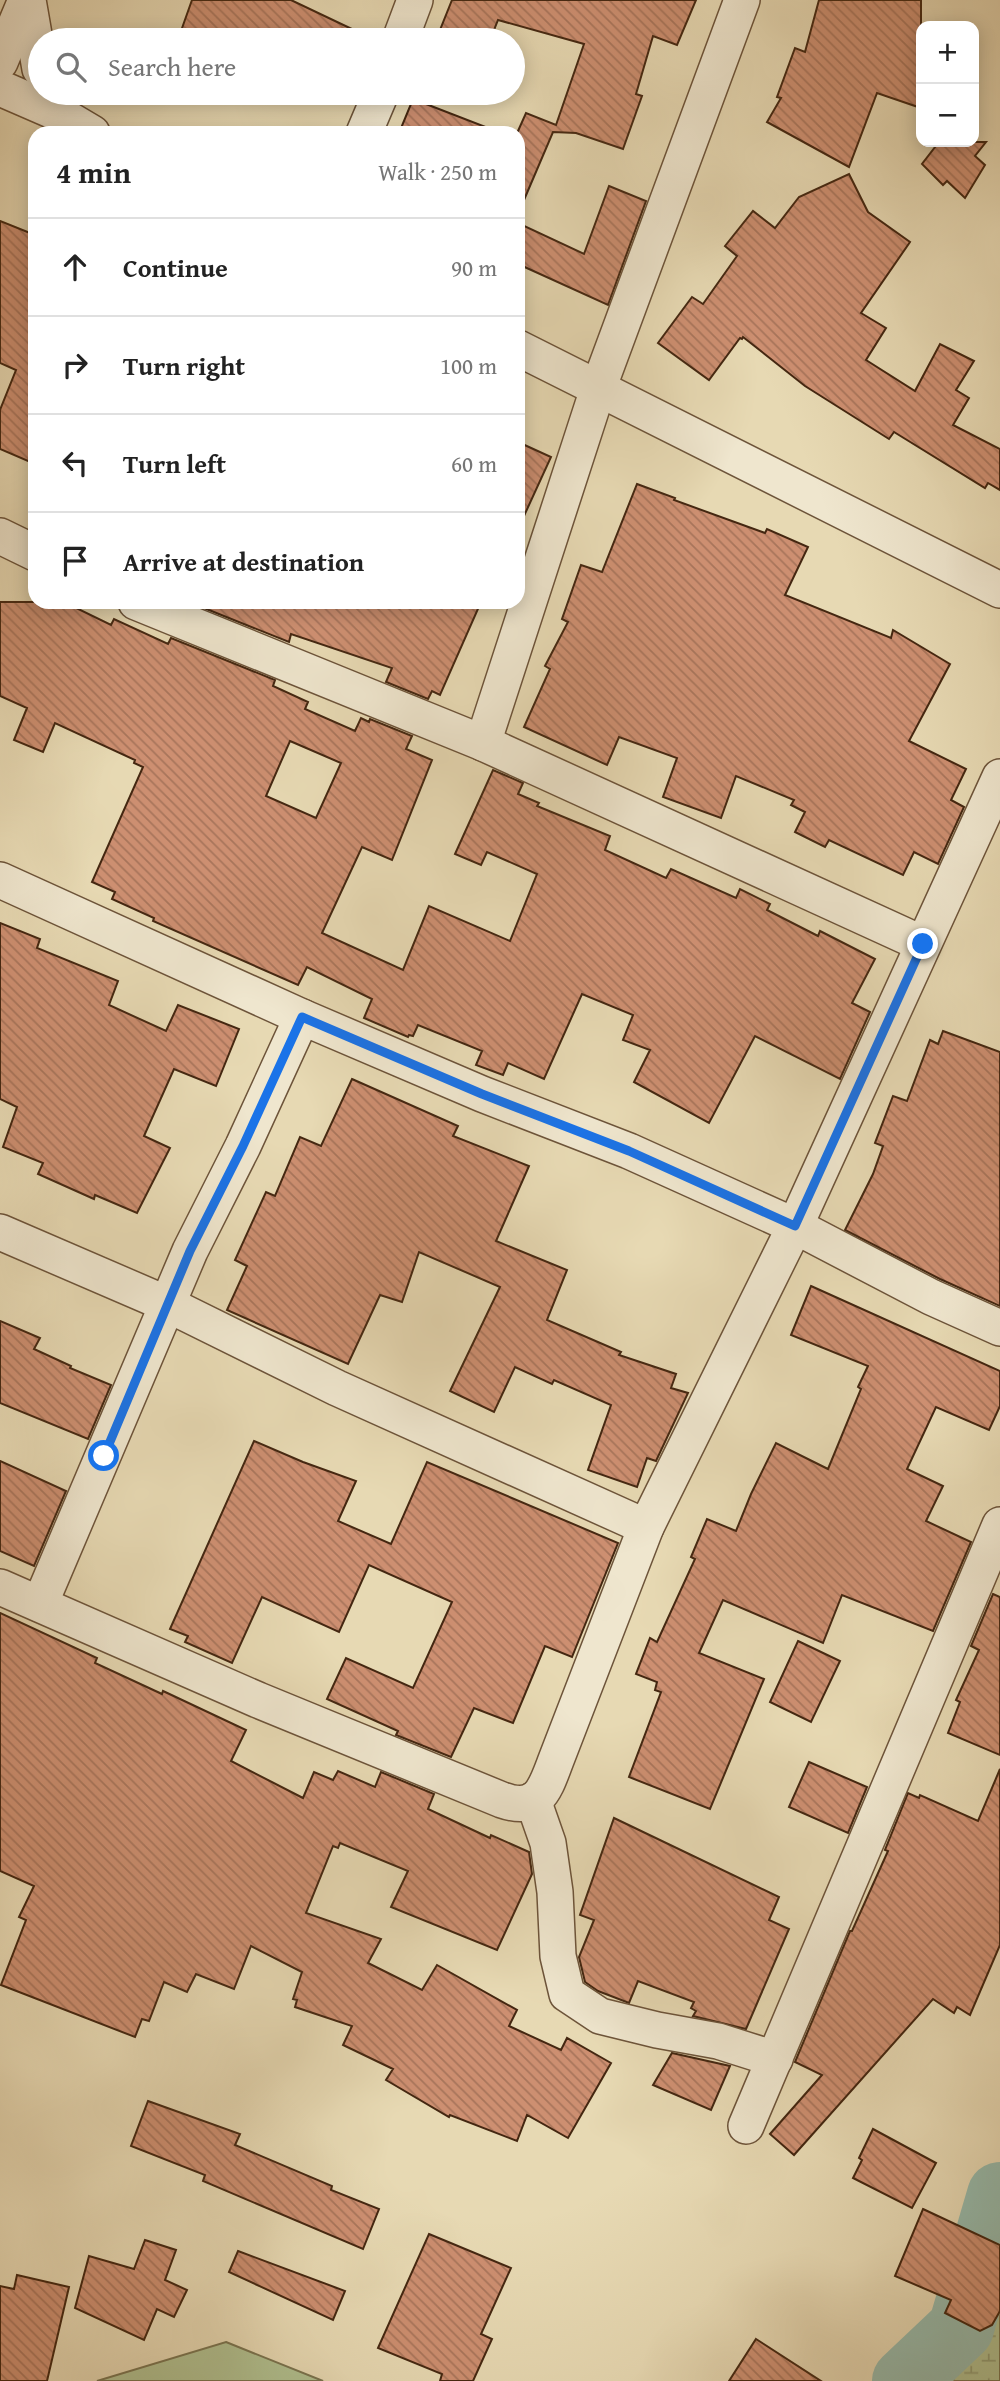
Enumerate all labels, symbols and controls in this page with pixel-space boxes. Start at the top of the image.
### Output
map controls [916,21,979,147]
button: + [916,21,979,84]
search box [28,28,525,105]
text: Search here [108,47,236,86]
icon: search [52,48,90,86]
button: − [916,84,979,147]
text: 4 min [56,150,131,194]
text: Walk · 250 m [378,155,497,188]
icon: ahead [56,248,94,286]
text: Continue [123,248,228,287]
text: 90 m [451,251,497,284]
icon: right [56,346,94,384]
text: Turn right [123,346,245,385]
text: 100 m [440,349,497,382]
icon: left [56,444,94,482]
text: Turn left [123,444,226,483]
text: 60 m [451,447,497,480]
icon: arrive [56,542,94,580]
text: Arrive at destination [123,542,364,581]
route end [907,928,938,959]
route start [88,1440,119,1471]

